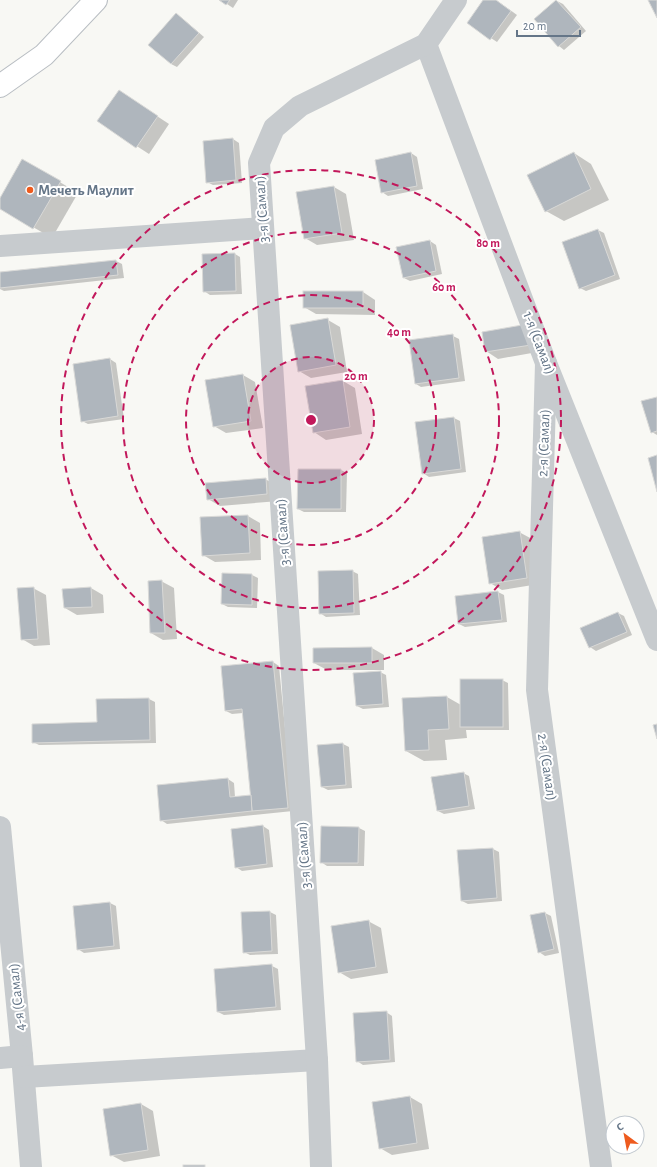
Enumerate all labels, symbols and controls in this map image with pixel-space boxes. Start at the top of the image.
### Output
scale bar [517,12,580,38]
text: 20 m [523,20,546,32]
street label: 3-я (Самал) [252,175,272,243]
place label: Мечеть Маулит [38,183,134,198]
marker: Мечеть Маулит [25,185,35,195]
text: 80 m [476,237,500,249]
text: 60 m [432,281,456,293]
street label: 1-я (Самал) [520,309,558,377]
text: 40 m [387,326,411,338]
text: 20 m [344,370,368,382]
street label: 2-я (Самал) [535,409,553,477]
centre of rings [304,413,318,427]
street label: 3-я (Самал) [273,498,293,566]
street label: 2-я (Самал) [535,732,559,802]
street label: 3-я (Самал) [294,821,314,889]
street label: 4-я (Самал) [6,962,28,1032]
north arrow [605,1115,645,1155]
text: С [614,1121,625,1133]

